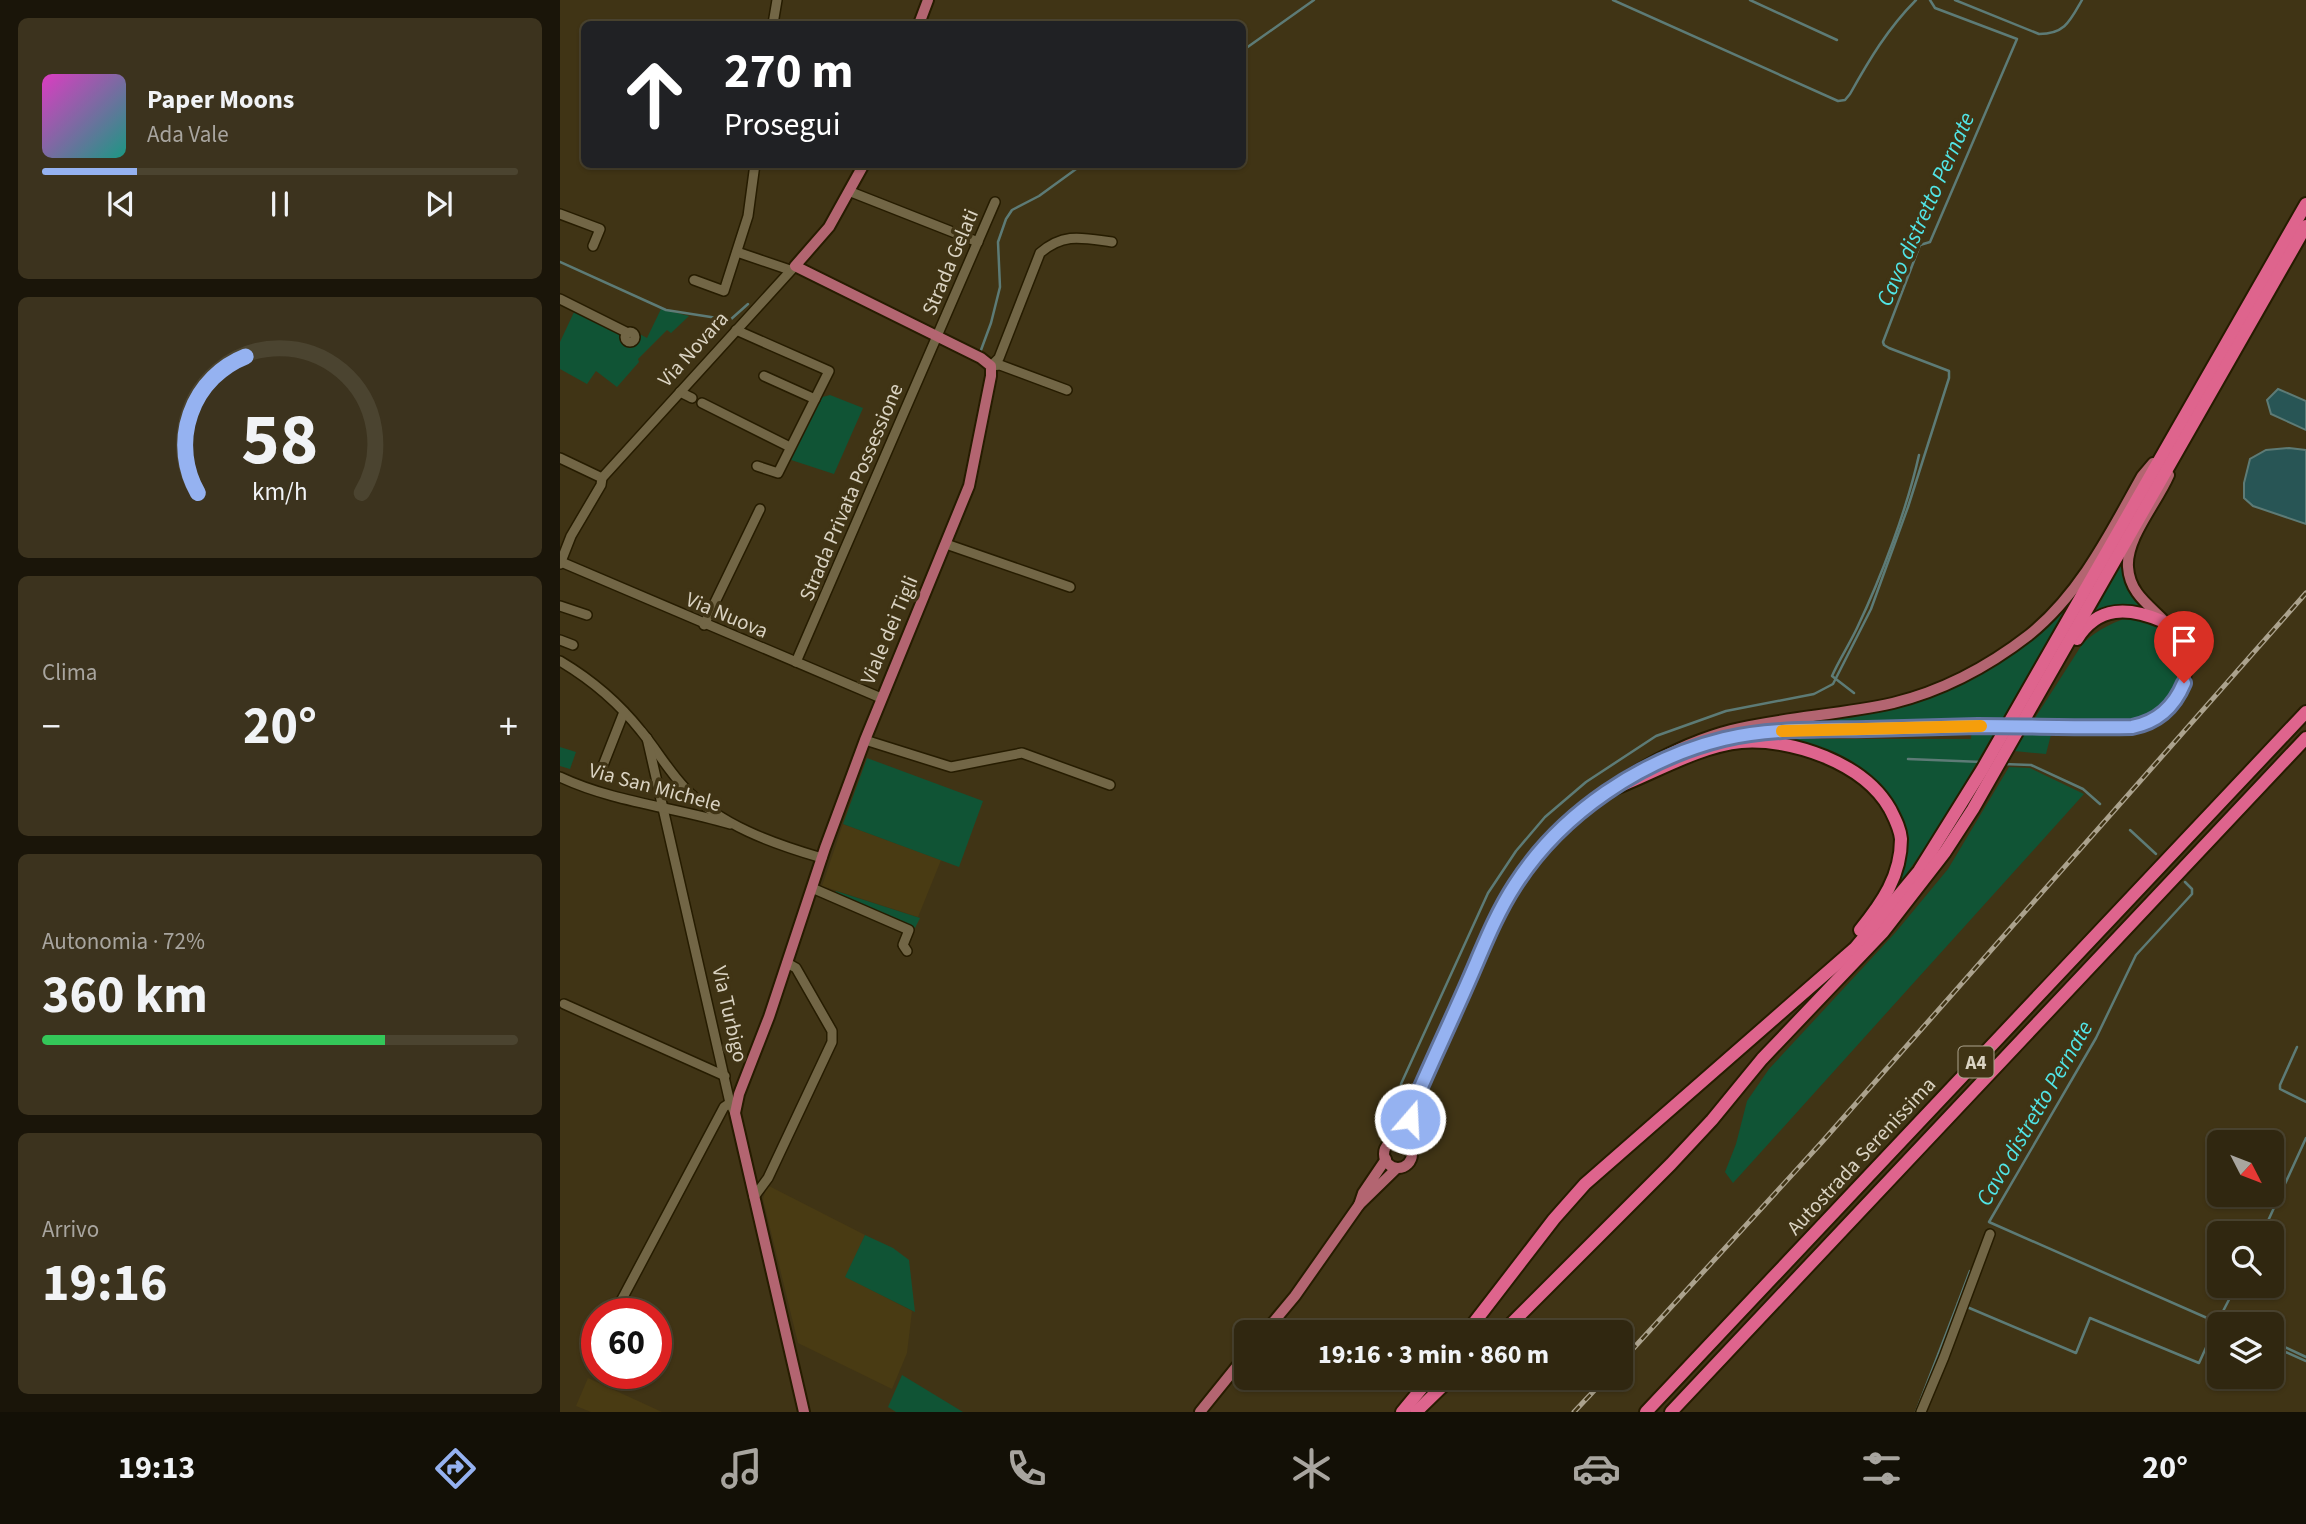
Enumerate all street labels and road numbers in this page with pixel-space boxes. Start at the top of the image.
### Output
street label: Strada Gelati [914,204,986,320]
street label: Via Novara [651,304,735,394]
street label: Strada Privata Possessione [792,378,910,606]
street label: Viale dei Tigli [853,571,925,689]
street label: Via Nuova [681,584,773,646]
street label: Via San Michele [585,755,725,819]
street label: Via Turbigo [704,963,756,1065]
road number: A4 [1958,1046,1994,1078]
street label: Autostrada Serenissima [1780,1070,1942,1242]

